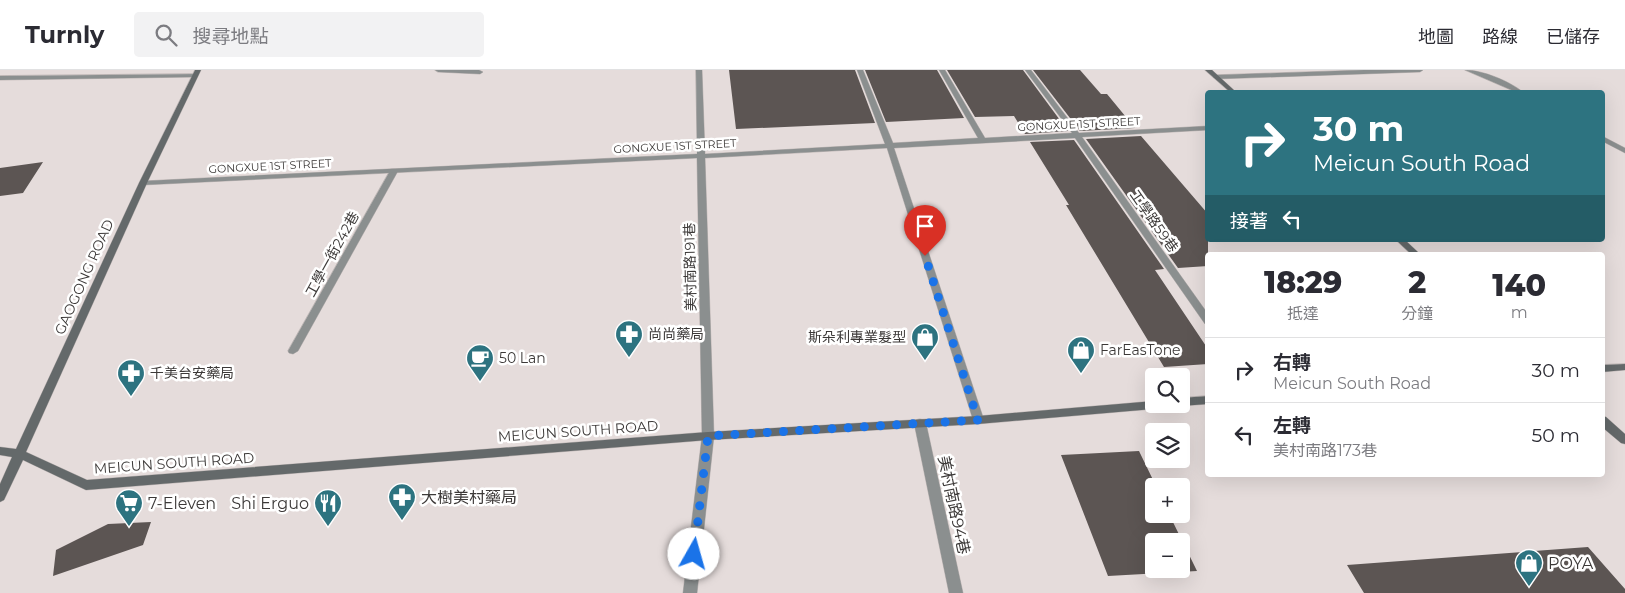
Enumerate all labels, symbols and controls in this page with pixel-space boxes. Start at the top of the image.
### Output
search box [134,12,484,57]
text: Turnly [25,20,104,49]
icon: search [152,21,180,49]
text: 搜尋地點 [192,25,268,48]
text: 地圖 [1418,26,1454,48]
text: 路線 [1482,26,1518,48]
text: 已儲存 [1546,26,1600,48]
text: 30 m [1313,107,1404,150]
icon: right [1230,110,1295,175]
street label: GONGXUE 1ST STREET [1017,114,1141,134]
street label: GONGXUE 1ST STREET [613,136,737,156]
text: Meicun South Road [1313,150,1530,177]
street label: GONGXUE 1ST STREET [208,156,332,176]
street label: 工學路59巷 [1126,186,1182,256]
pin [904,205,946,256]
icon: left [1278,205,1306,233]
street label: 工學一街242巷 [301,208,363,300]
text: 接著 [1230,210,1268,233]
icon: arrive [911,212,939,240]
street label: GAOGONG ROAD [51,217,117,337]
street label: 美村南路191巷 [680,223,700,311]
text: 18:29 [1264,264,1342,301]
text: 2 [1408,264,1426,301]
text: 140 [1492,267,1546,304]
text: m [1511,303,1528,322]
text: 抵達 [1287,304,1319,323]
text: 分鐘 [1401,304,1433,323]
pharmacy icon: 尚尚藥局 [614,319,644,358]
shop icon: 斯朵利專業髮型 [910,322,940,361]
place label: 尚尚藥局 [648,325,704,343]
place label: 斯朵利專業髮型 [808,328,906,346]
shop icon: FarEasTone [1066,335,1096,374]
place label: FarEasTone [1100,341,1181,359]
cafe icon: 50 Lan [465,343,495,382]
place label: 50 Lan [499,349,546,367]
text: 右轉 [1273,351,1311,374]
icon: right [1230,356,1258,384]
pharmacy icon: 千美台安藥局 [116,358,146,397]
text: 30 m [1532,359,1580,382]
place label: 千美台安藥局 [150,364,234,382]
map controls [1145,368,1190,578]
button: search [1145,368,1190,413]
text: Meicun South Road [1273,374,1431,393]
text: 左轉 [1273,414,1311,437]
street label: MEICUN SOUTH ROAD [497,416,659,446]
icon: left [1230,421,1258,449]
button: layers [1145,423,1190,468]
text: 50 m [1532,424,1580,447]
text: 美村南路173巷 [1273,441,1377,460]
street label: MEICUN SOUTH ROAD [93,448,255,478]
street label: 美村南路94巷 [934,454,974,556]
button: + [1145,478,1190,523]
pharmacy icon: 大樹美村藥局 [387,482,417,521]
supermarket icon: 7-Eleven [114,488,144,527]
restaurant icon: Shi Erguo [313,488,343,527]
place label: 大樹美村藥局 [421,488,517,507]
place label: 7-Eleven [148,494,216,513]
place label: Shi Erguo [231,494,309,513]
position arrow [667,527,719,579]
button: − [1145,533,1190,578]
shop icon: POYA [1514,548,1544,587]
place label: POYA [1548,554,1594,573]

